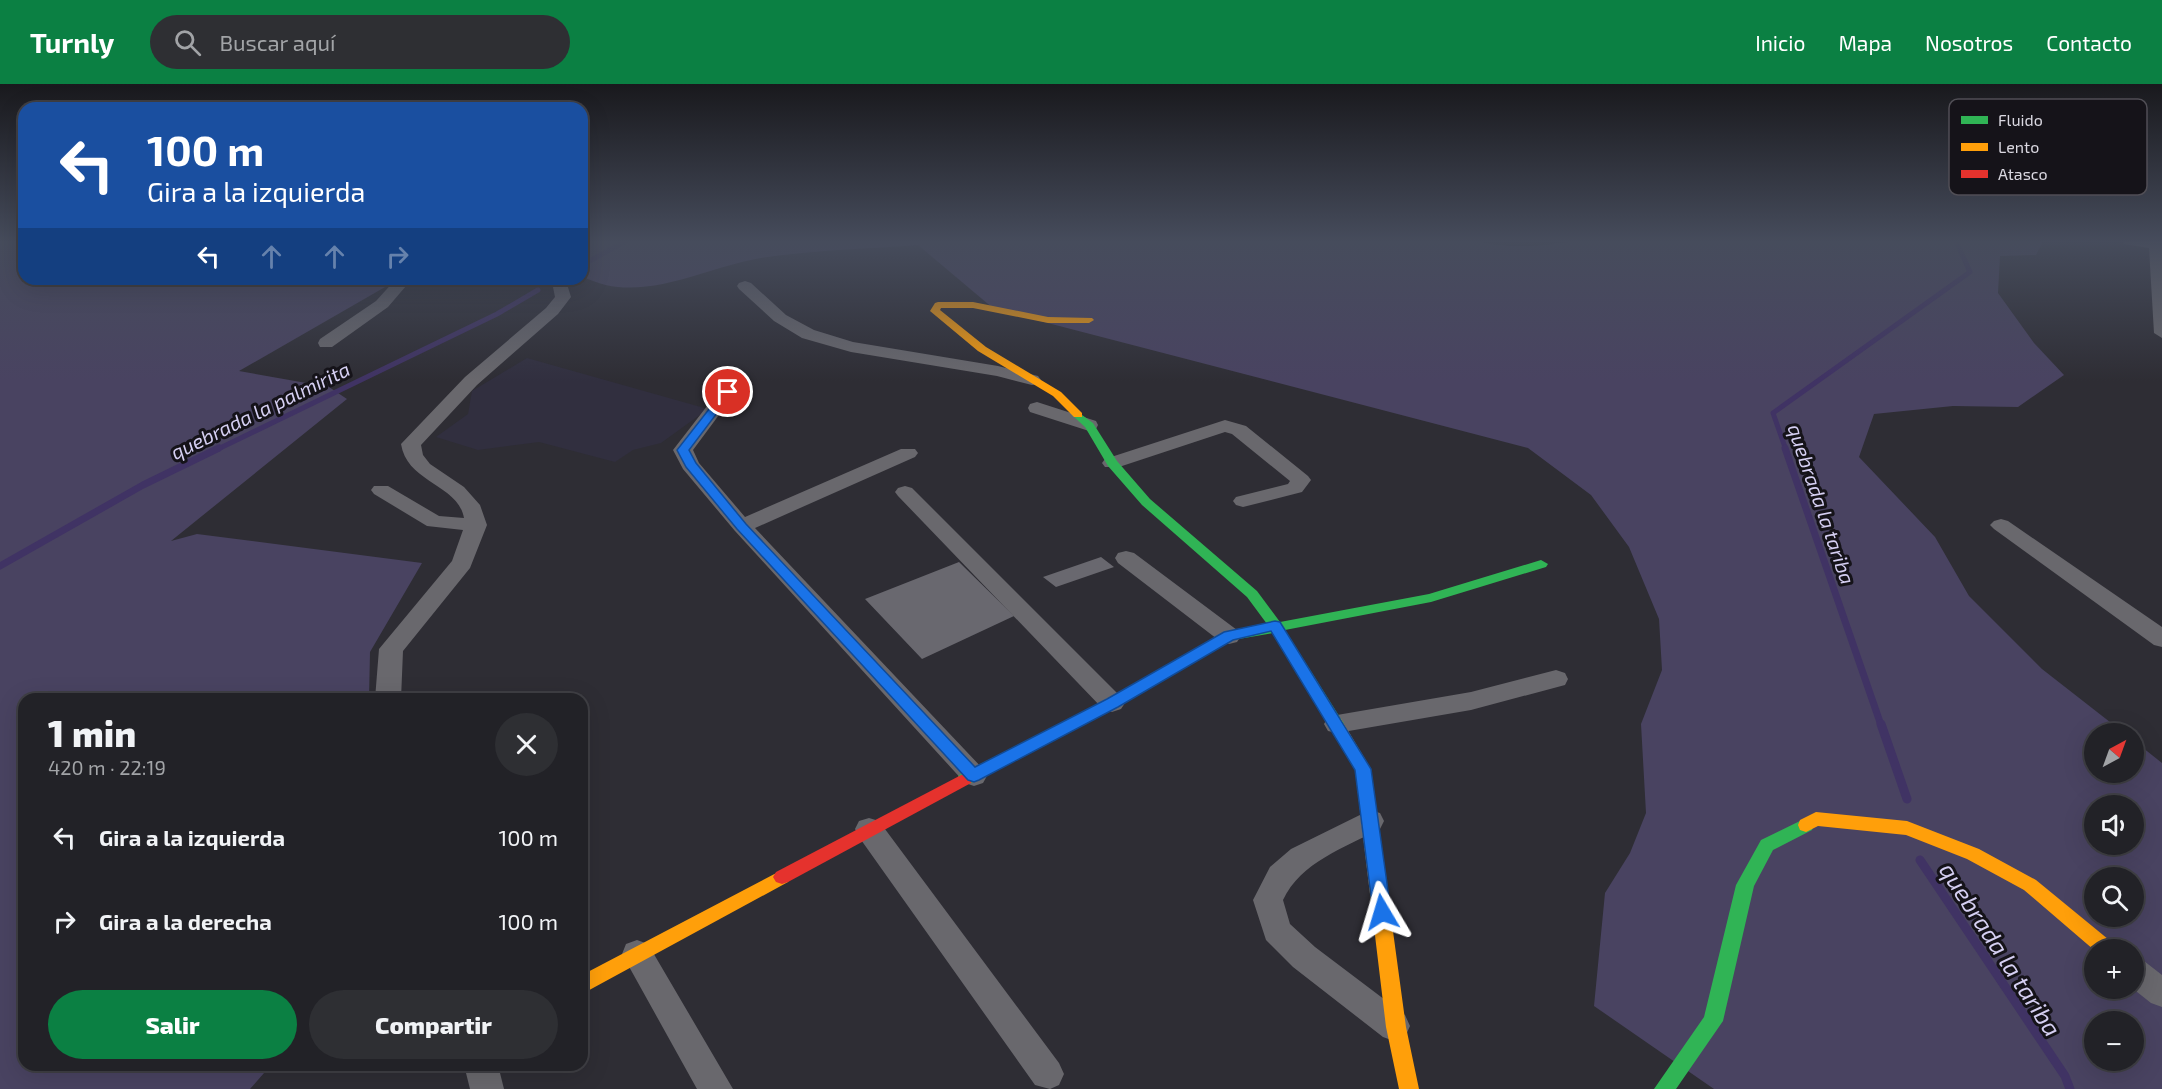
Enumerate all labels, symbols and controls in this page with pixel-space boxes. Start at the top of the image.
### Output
search box [150,15,570,69]
text: Turnly [30,25,114,59]
icon: search [171,26,204,59]
text: Buscar aquí [219,29,335,55]
text: Inicio [1755,30,1805,55]
text: Mapa [1838,30,1892,55]
text: Nosotros [1925,30,2013,55]
text: Contacto [2046,30,2132,55]
legend [1949,99,2147,195]
text: Fluido [1998,110,2043,129]
text: 100 m [147,124,264,174]
icon: left [48,126,126,204]
text: Lento [1998,137,2039,156]
text: Atasco [1998,164,2048,183]
text: Gira a la izquierda [147,175,365,207]
icon: left [192,240,225,273]
icon: ahead [255,240,288,273]
icon: ahead [318,240,351,273]
icon: right [381,240,414,273]
water label: quebrada la palmirita [166,356,354,464]
pin [702,366,753,417]
icon: arrive [711,375,744,408]
water label: quebrada la tariba [1783,421,1861,587]
text: 1 min [48,711,136,754]
button: close [495,713,558,776]
north arrow [2084,723,2144,783]
map controls [2084,723,2144,1071]
text: 420 m · 22:19 [48,755,166,779]
button: sound [2084,795,2144,855]
icon: left [48,821,81,854]
text: Gira a la izquierda [99,824,285,850]
text: 100 m [499,824,558,850]
water label: quebrada la tariba [1934,857,2068,1041]
button: search [2084,867,2144,927]
position arrow [1350,880,1414,944]
icon: right [48,905,81,938]
text: Gira a la derecha [99,908,272,934]
text: 100 m [499,908,558,934]
button: + [2084,939,2144,999]
button: Salir [48,990,297,1059]
button: Compartir [309,990,558,1059]
button: − [2084,1011,2144,1071]

